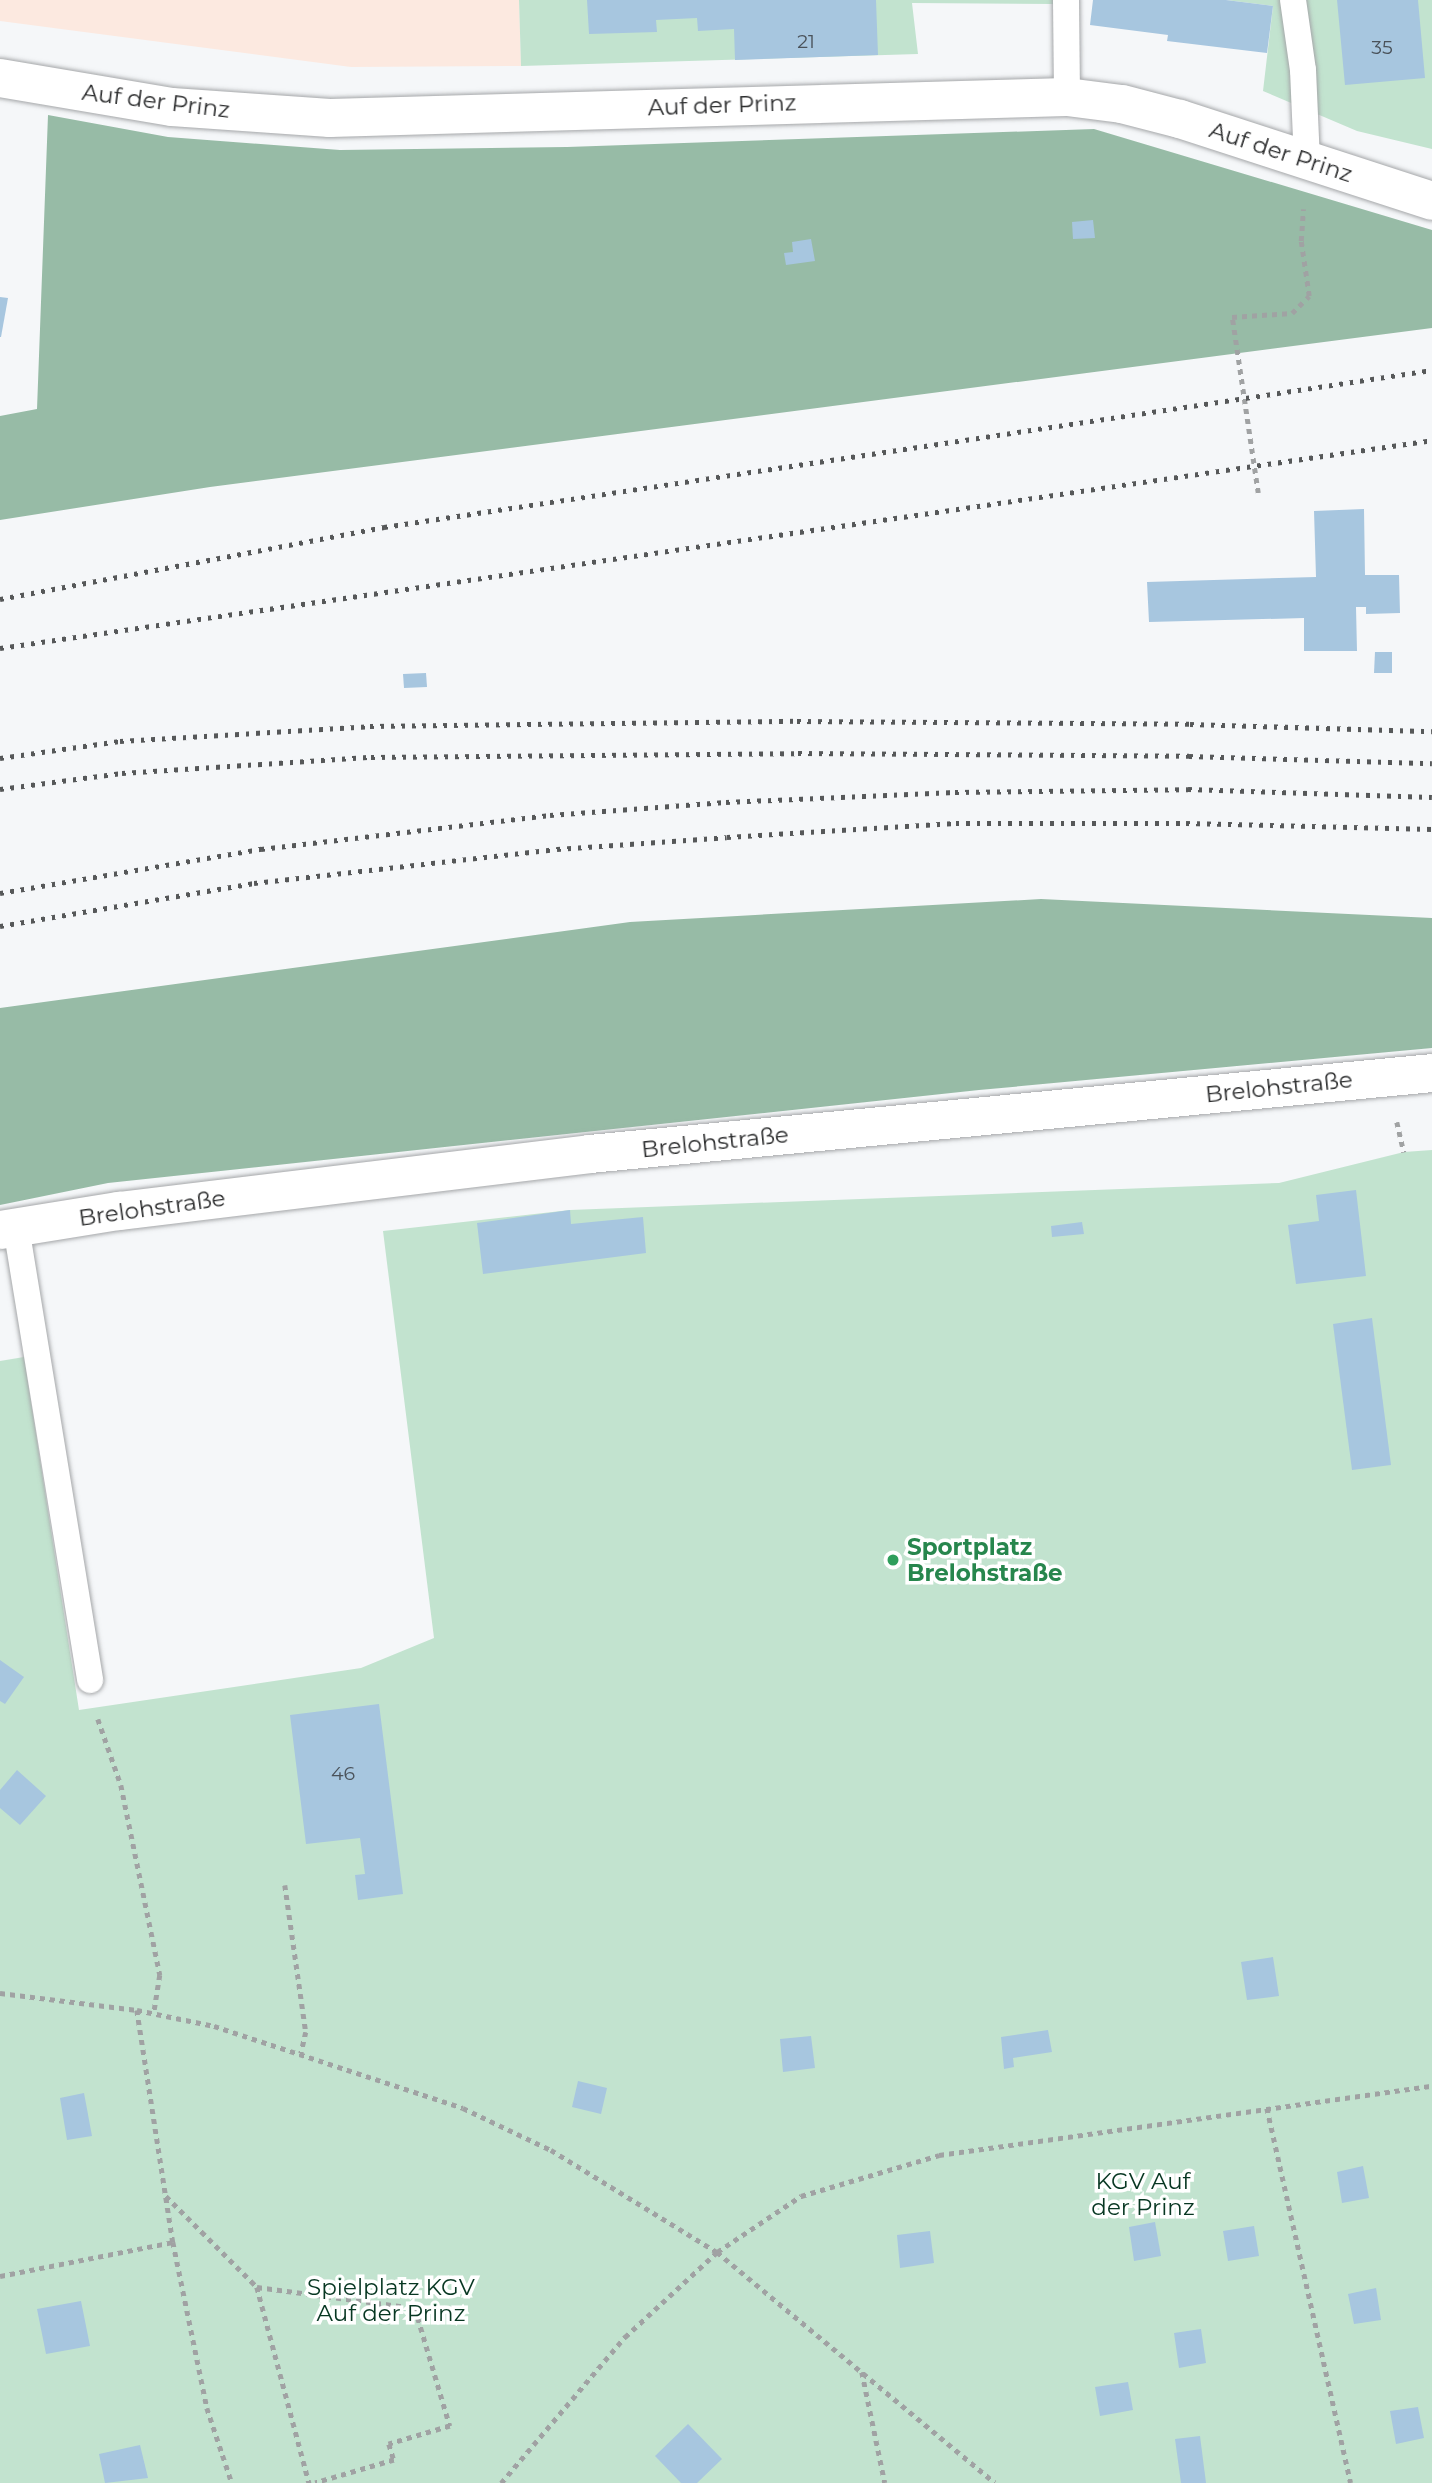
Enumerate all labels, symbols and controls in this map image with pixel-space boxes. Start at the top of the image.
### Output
house number: 21 [797,31,815,53]
house number: 35 [1371,37,1393,59]
street label: Auf der Prinz [80,78,232,124]
street label: Auf der Prinz [647,89,797,121]
street label: Auf der Prinz [1206,116,1356,188]
street label: Brelohstraße [1204,1066,1354,1108]
street label: Brelohstraße [640,1121,790,1163]
street label: Brelohstraße [77,1184,227,1232]
place label: Sportplatz Brelohstraße [907,1533,1063,1587]
marker: Sportplatz Brelohstraße [885,1552,901,1568]
house number: 46 [331,1763,355,1785]
park label: KGV Auf der Prinz [1091,2167,1195,2221]
park label: Spielplatz KGV Auf der Prinz [307,2273,475,2327]

